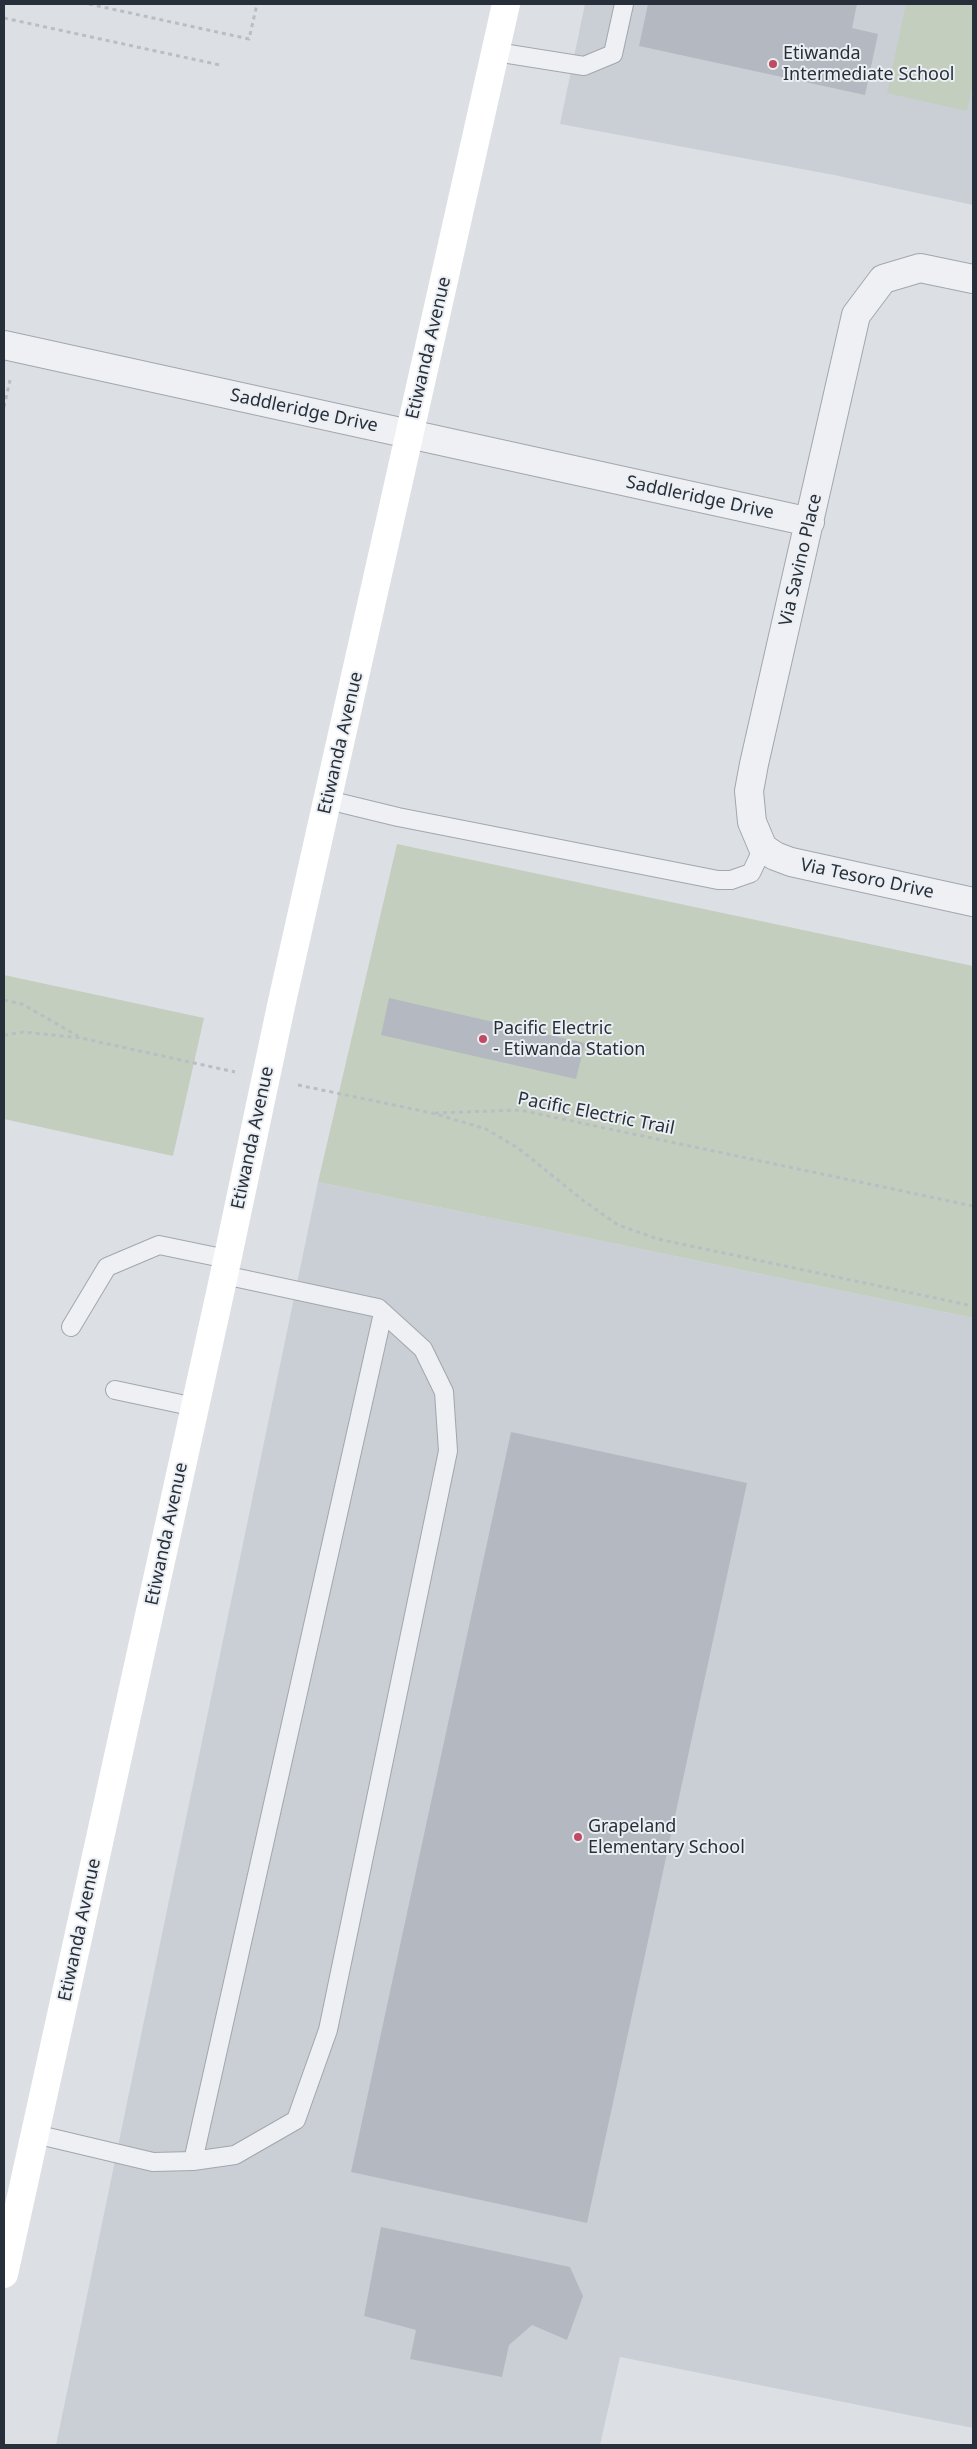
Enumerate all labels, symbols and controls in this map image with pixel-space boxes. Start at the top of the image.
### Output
place label: Etiwanda Intermediate School [783,43,955,86]
marker: Etiwanda Intermediate School [767,58,779,70]
street label: Etiwanda Avenue [402,275,456,421]
street label: Saddleridge Drive [228,385,380,437]
street label: Saddleridge Drive [624,472,776,524]
street label: Via Savino Place [775,492,827,628]
street label: Etiwanda Avenue [314,670,368,816]
street label: Via Tesoro Drive [798,854,936,904]
place label: Pacific Electric - Etiwanda Station [493,1018,645,1060]
marker: Pacific Electric - Etiwanda Station [477,1033,489,1045]
street label: Etiwanda Avenue [227,1065,279,1211]
street label: Pacific Electric Trail [516,1088,676,1140]
street label: Etiwanda Avenue [141,1461,193,1607]
place label: Grapeland Elementary School [588,1816,745,1858]
marker: Grapeland Elementary School [572,1831,584,1843]
street label: Etiwanda Avenue [54,1857,106,2003]

